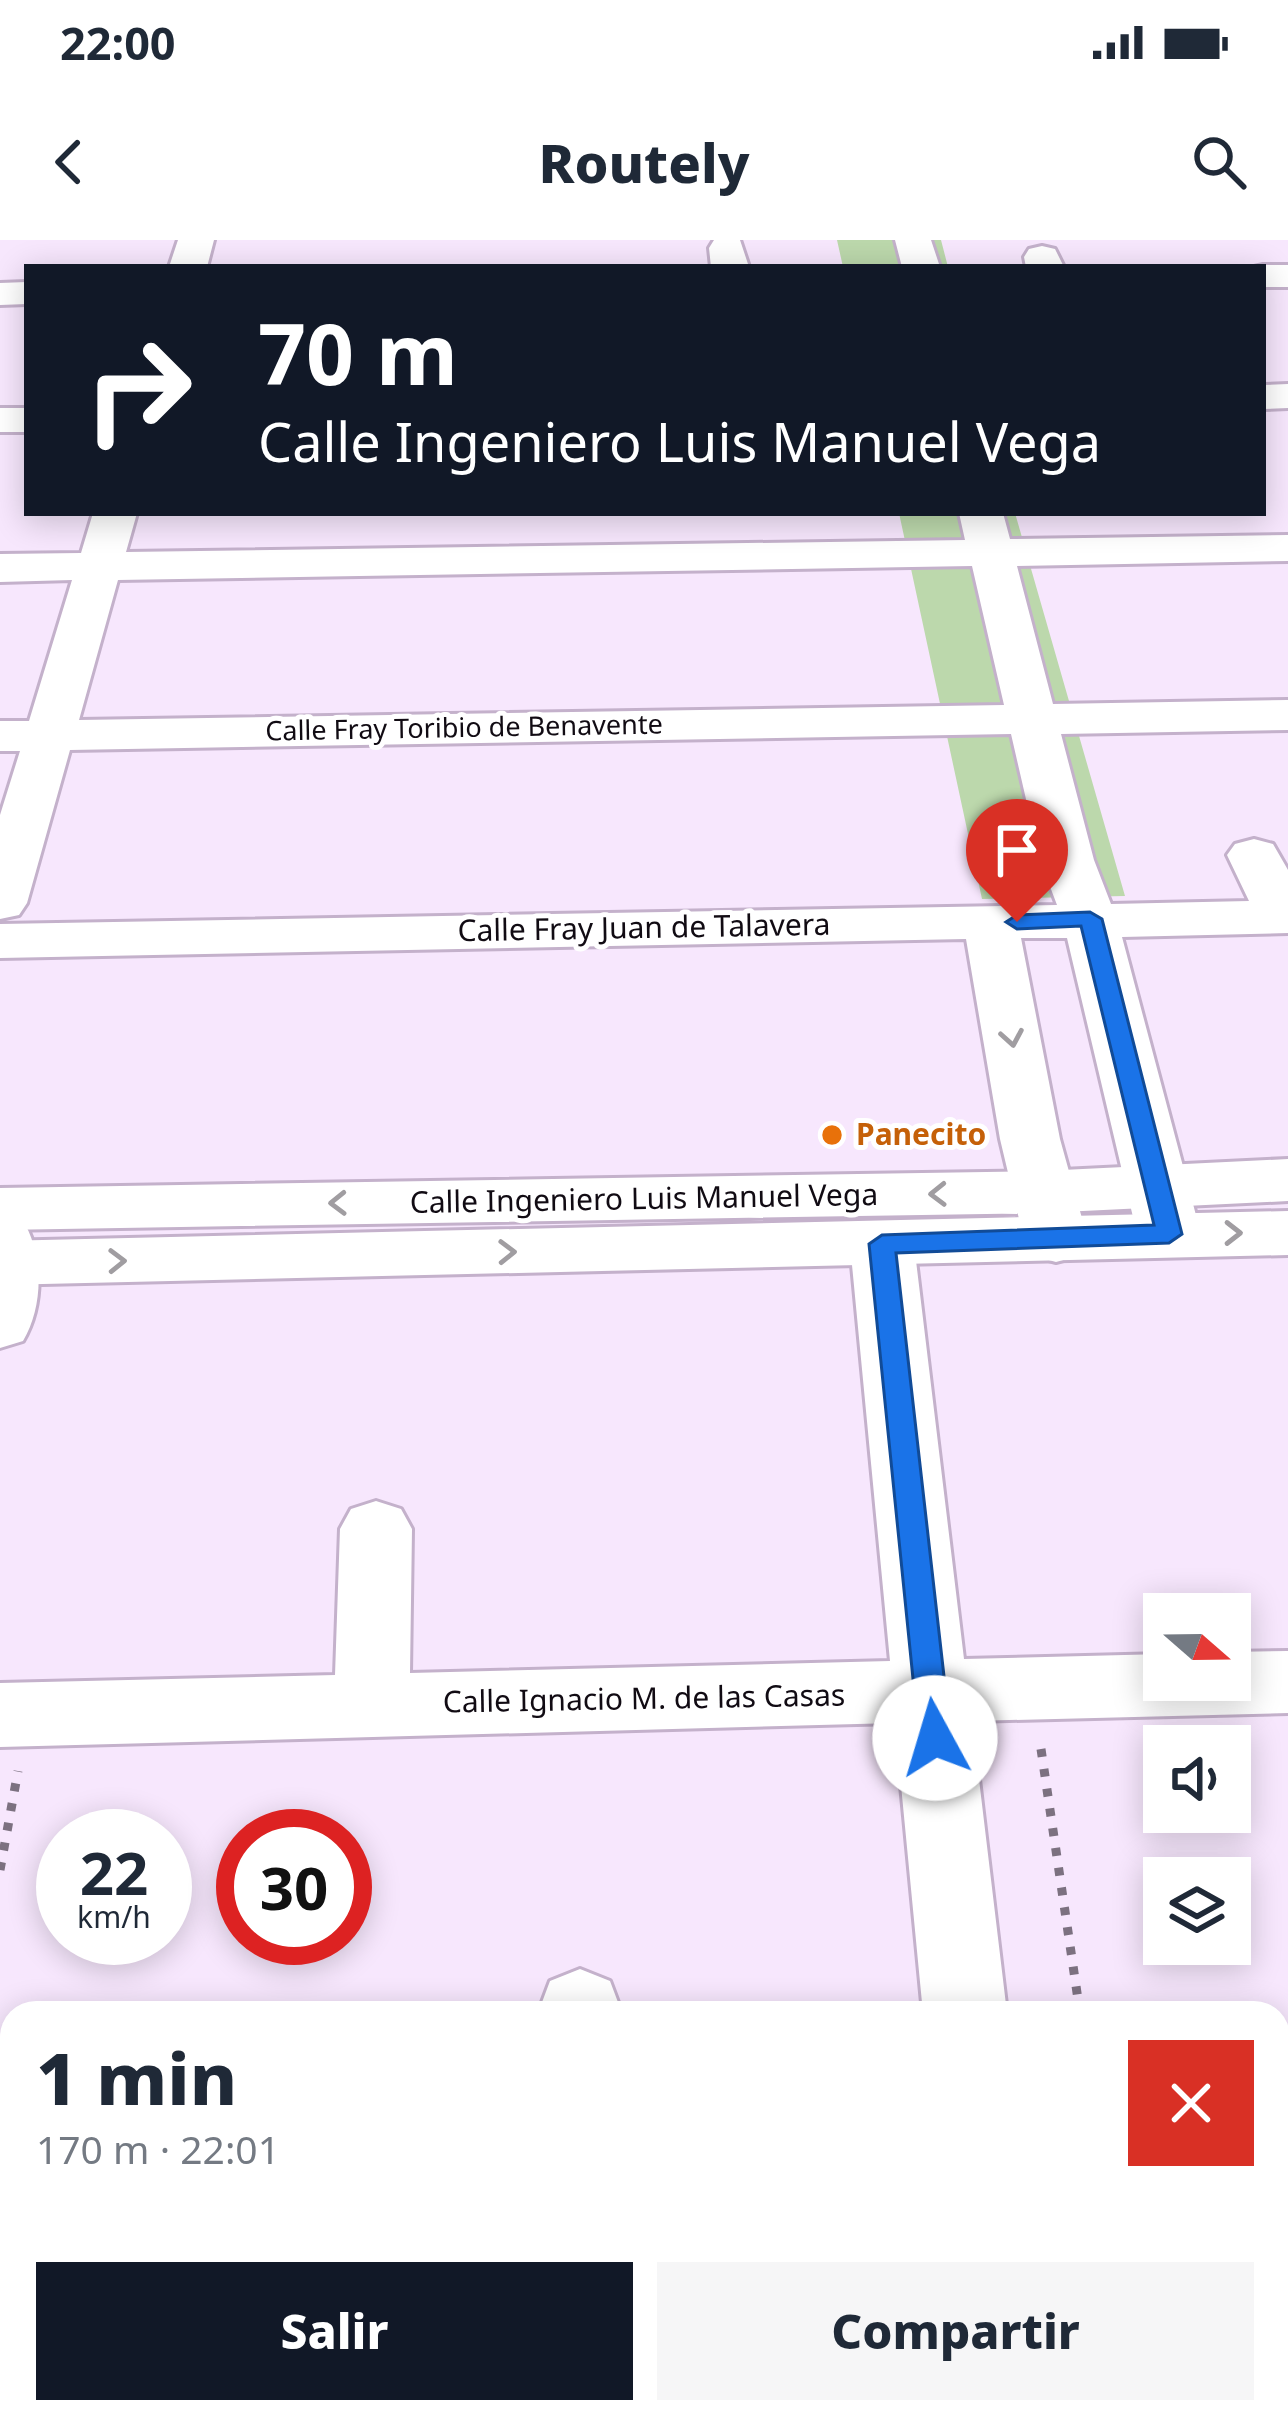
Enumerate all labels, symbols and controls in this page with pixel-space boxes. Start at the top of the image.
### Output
text: 22:00 [60,12,176,73]
text: Routely [539,125,749,199]
icon: back [36,129,102,195]
icon: search [1186,129,1252,195]
text: 70 m [258,295,458,410]
icon: right [60,312,216,468]
text: Calle Ingeniero Luis Manuel Vega [258,404,1101,478]
street label: Calle Fray Toribio de Benavente [265,705,663,748]
pin [966,799,1068,922]
icon: arrive [984,817,1050,883]
street label: Calle Fray Juan de Talavera [457,903,831,950]
one-way arrow [998,1027,1024,1047]
place label: Panecito [856,1113,986,1154]
marker: Panecito [819,1122,845,1148]
street label: Calle Ingeniero Luis Manuel Vega [409,1173,878,1222]
one-way arrow [928,1181,946,1207]
one-way arrow [328,1190,347,1216]
one-way arrow [1224,1221,1243,1247]
one-way arrow [498,1240,517,1266]
one-way arrow [108,1248,127,1274]
north arrow [1143,1593,1251,1701]
map controls [1143,1593,1251,1965]
street label: Calle Ignacio M. de las Casas [442,1673,845,1722]
position arrow [872,1675,998,1801]
button: sound [1143,1725,1251,1833]
speed limit sign: 30 [216,1809,372,1965]
text: 22 [80,1831,148,1913]
button: layers [1143,1857,1251,1965]
text: km/h [77,1896,151,1937]
text: 1 min [36,2028,237,2126]
button: close [1128,2040,1254,2166]
text: 170 m · 22:01 [36,2122,280,2175]
button: Salir [36,2262,633,2400]
button: Compartir [657,2262,1254,2400]

